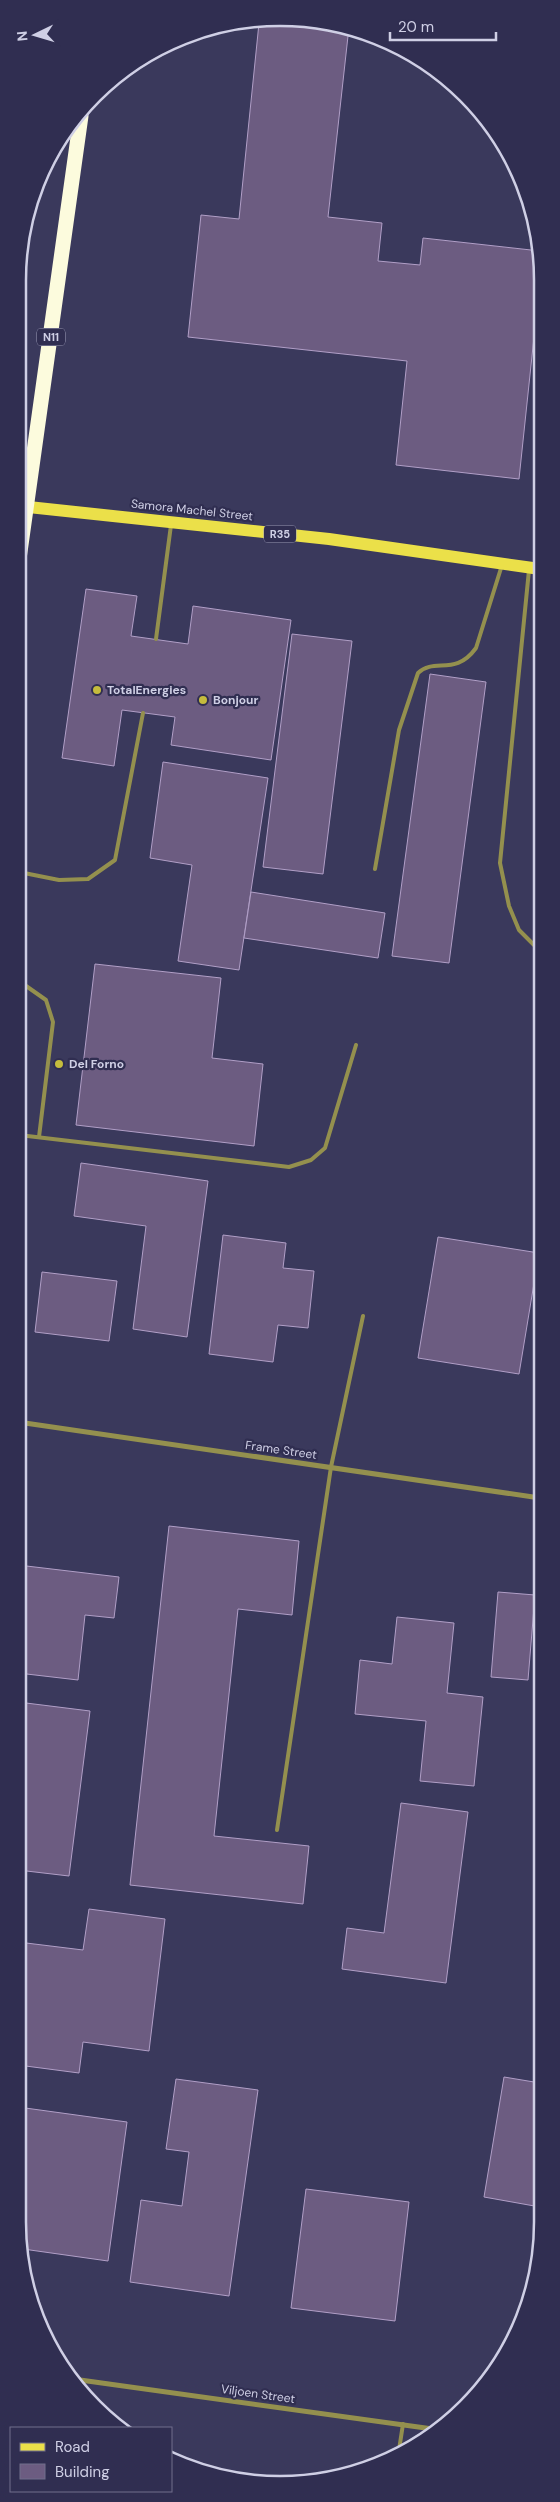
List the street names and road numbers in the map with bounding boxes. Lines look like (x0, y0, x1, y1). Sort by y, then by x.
road number: N11 (37, 328, 65, 346)
street label: Samora Machel Street (130, 496, 254, 524)
road number: R35 (264, 526, 296, 542)
street label: Frame Street (244, 1437, 318, 1463)
street label: Viljoen Street (220, 2381, 296, 2407)

